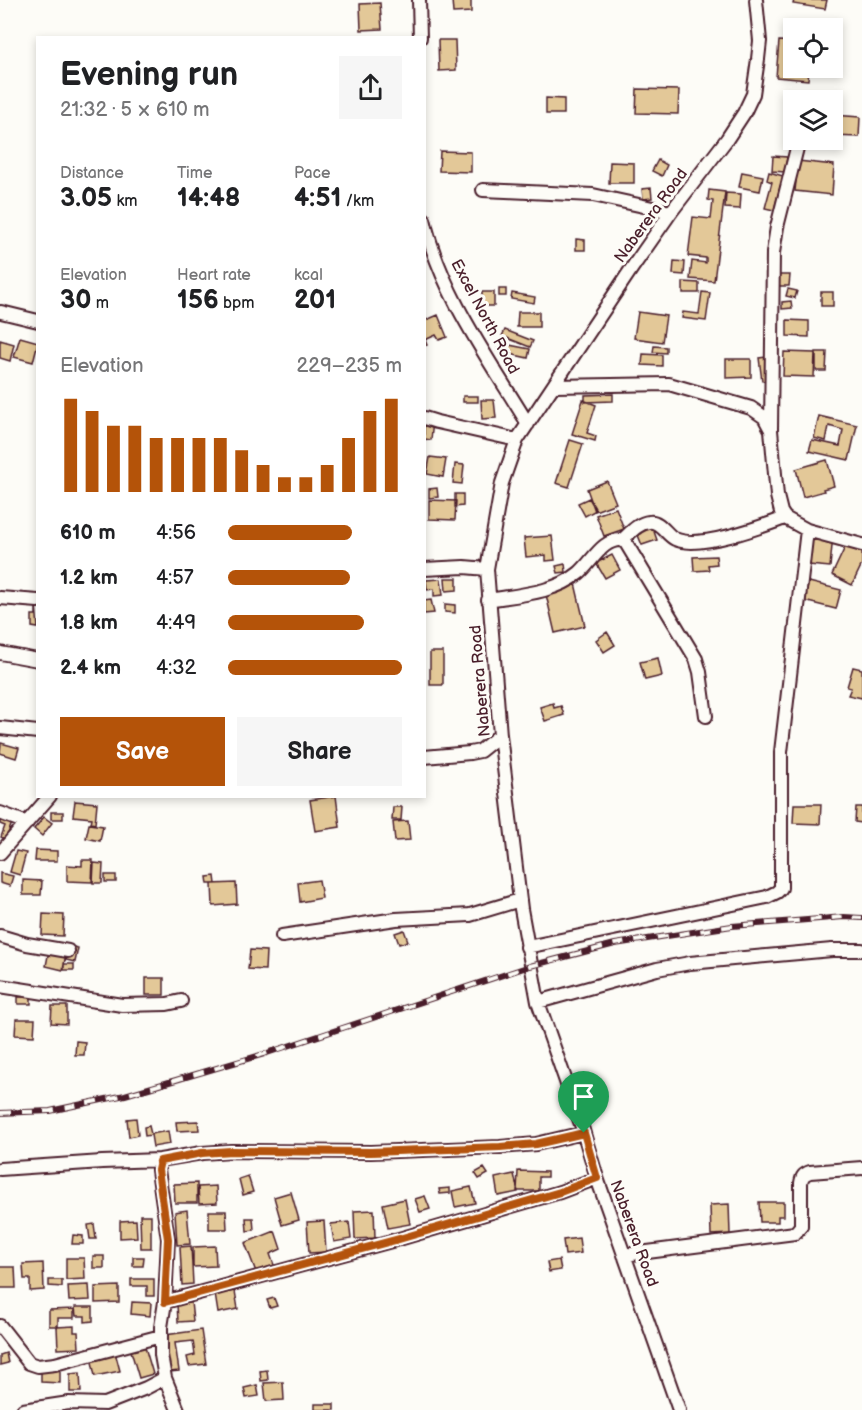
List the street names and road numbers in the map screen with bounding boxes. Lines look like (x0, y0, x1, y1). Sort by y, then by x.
street label: Naberera Road (611, 165, 692, 267)
street label: Excel North Road (446, 256, 523, 377)
street label: Naberera Road (466, 624, 495, 738)
street label: Naberera Road (605, 1178, 662, 1289)

